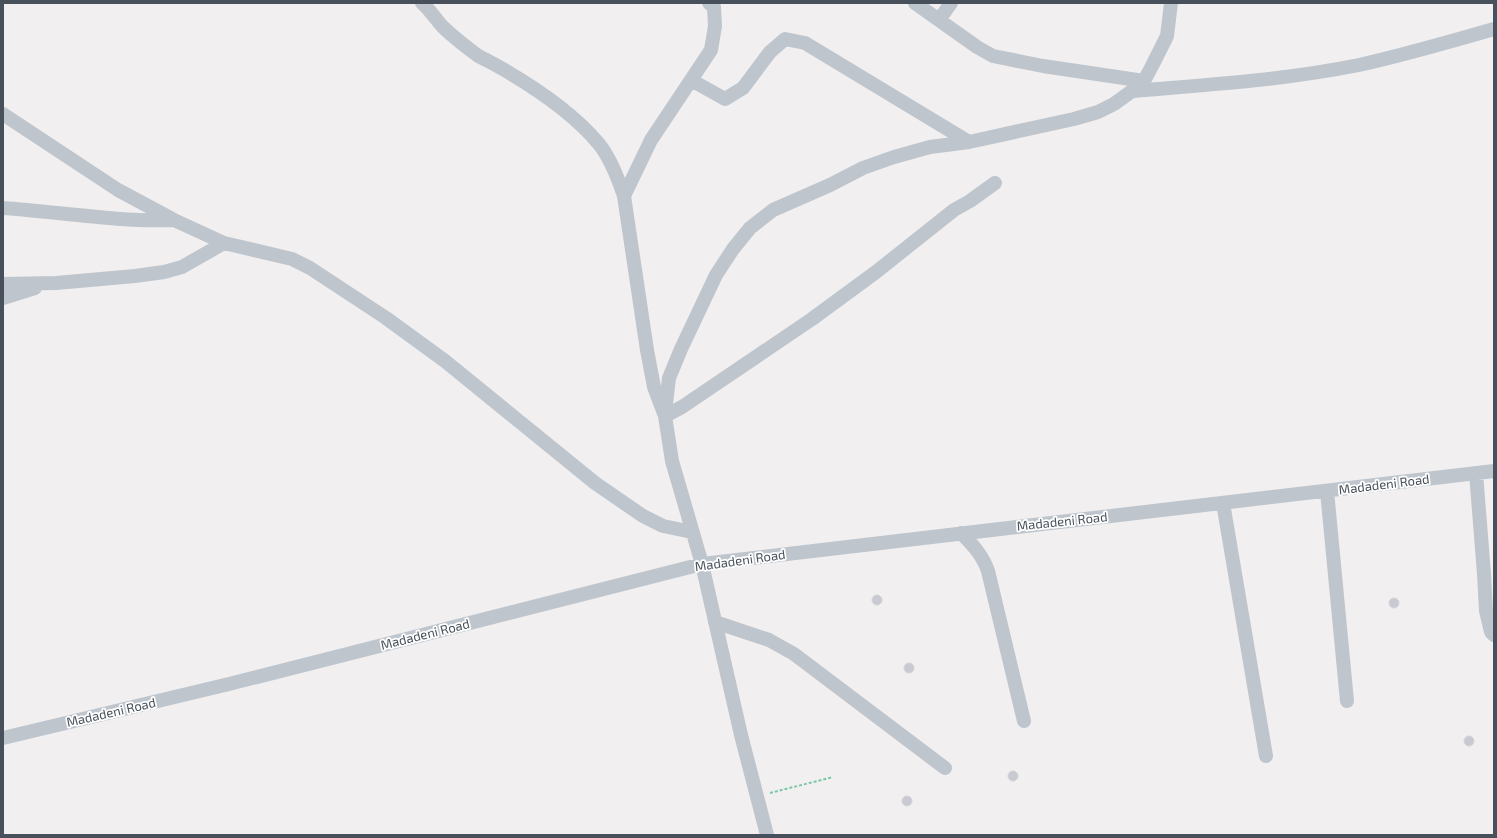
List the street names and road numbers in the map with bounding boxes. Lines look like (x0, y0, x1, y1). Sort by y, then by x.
street label: Madadeni Road (1338, 471, 1430, 497)
street label: Madadeni Road (1016, 508, 1108, 534)
street label: Madadeni Road (694, 546, 786, 574)
street label: Madadeni Road (379, 615, 471, 653)
street label: Madadeni Road (65, 694, 157, 730)

